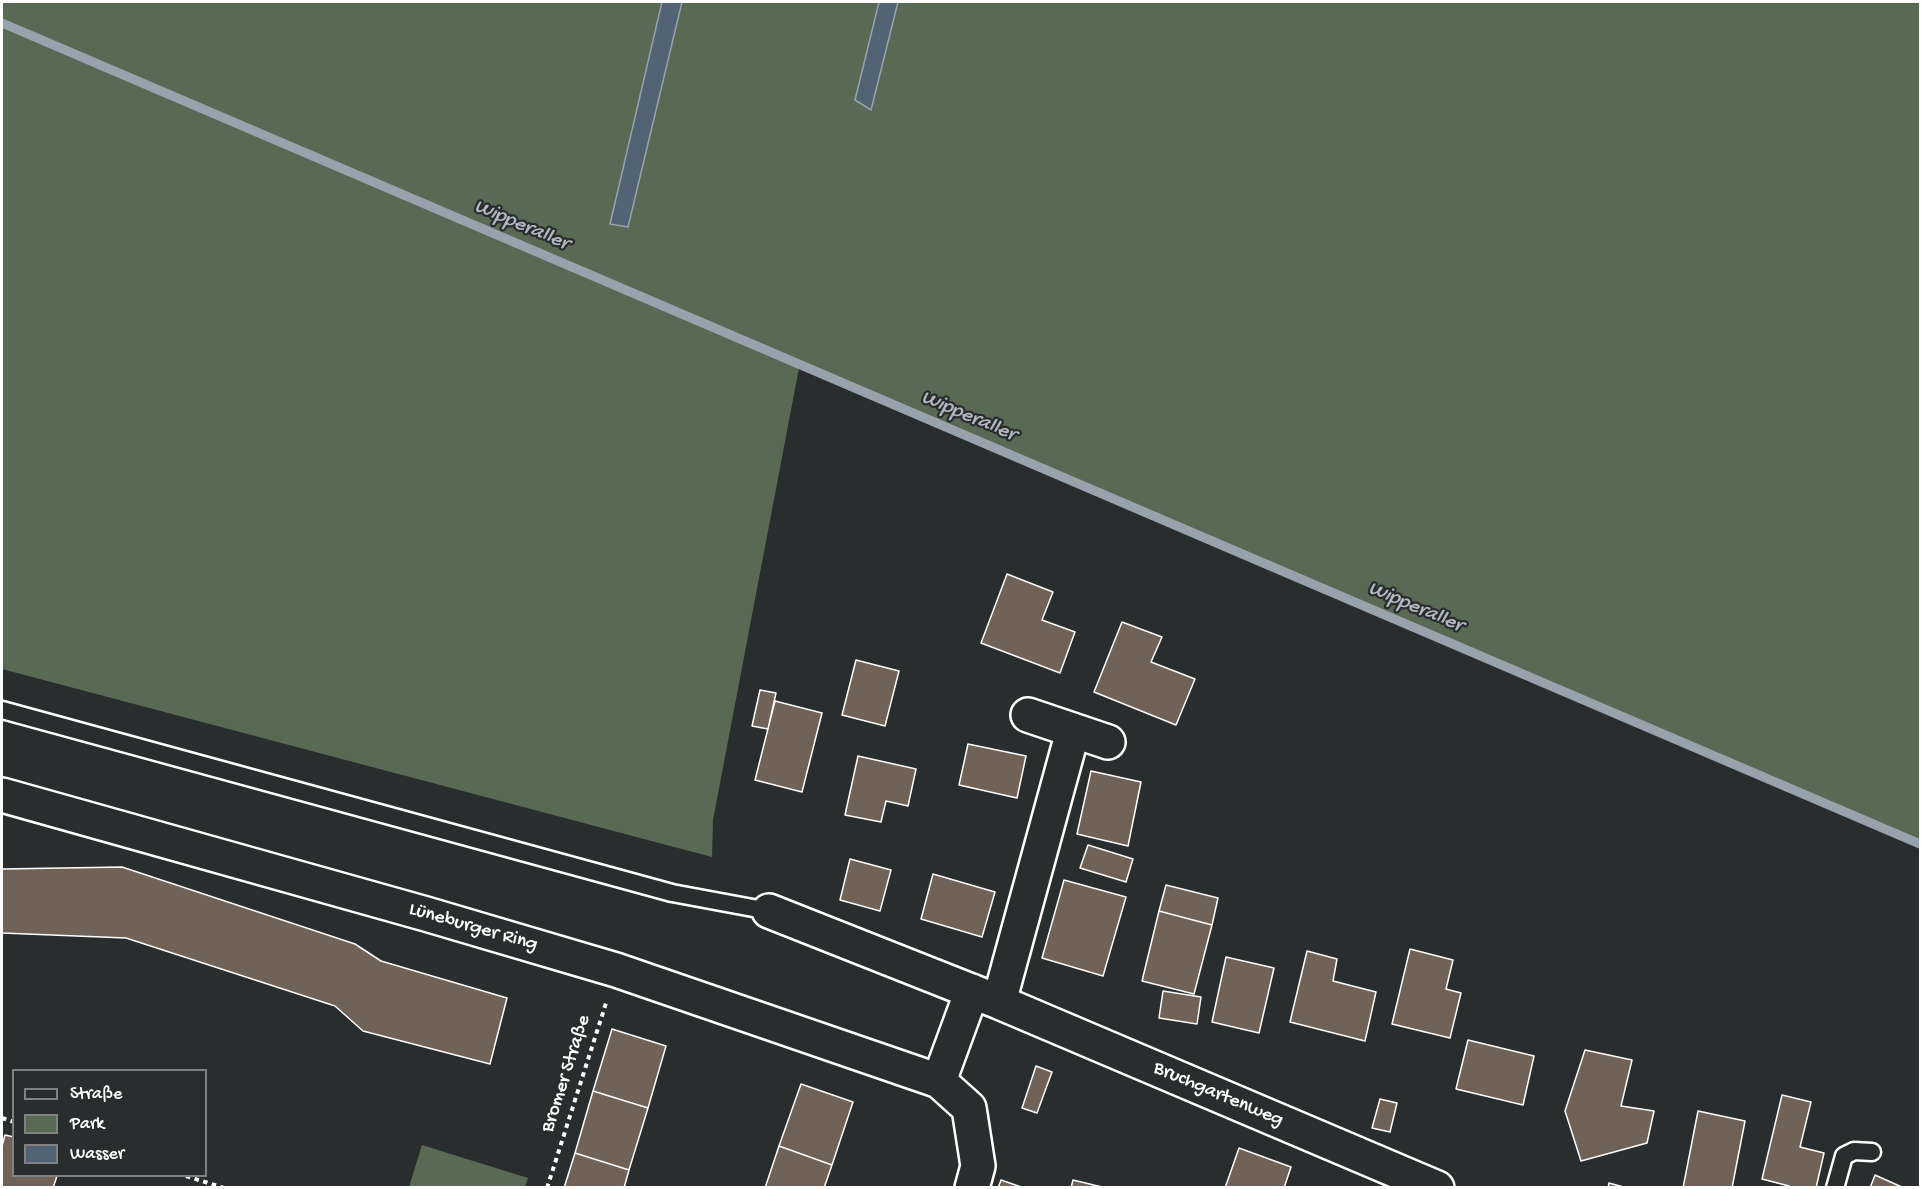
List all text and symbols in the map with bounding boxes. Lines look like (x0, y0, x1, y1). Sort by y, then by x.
water label: Wipperaller (470, 195, 572, 257)
water label: Wipperaller (917, 386, 1019, 448)
water label: Wipperaller (1364, 577, 1466, 639)
street label: Lüneburger Ring (406, 898, 540, 958)
street label: Bromer Straße (537, 1012, 597, 1136)
street label: Bruchgartenweg (1149, 1057, 1287, 1133)
legend (12, 1069, 207, 1177)
text: Straße (70, 1084, 122, 1105)
text: Park (70, 1114, 104, 1135)
text: Wasser (70, 1144, 124, 1165)

